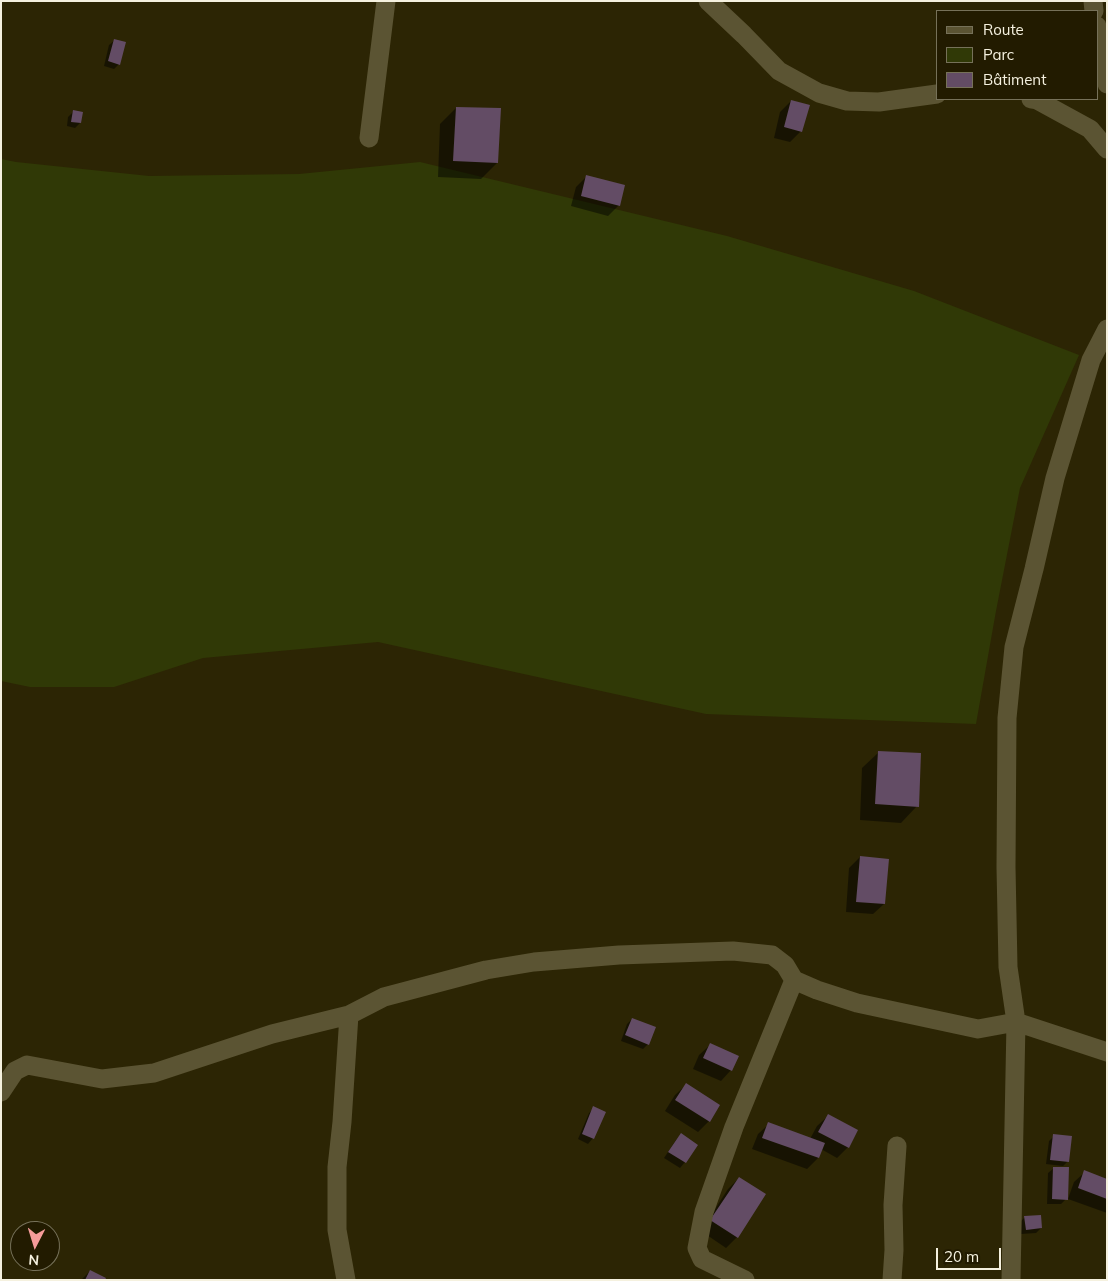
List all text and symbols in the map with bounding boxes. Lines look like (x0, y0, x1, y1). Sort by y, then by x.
legend (936, 10, 1098, 100)
text: Route (983, 20, 1024, 39)
text: Parc (983, 45, 1014, 64)
text: Bâtiment (983, 70, 1046, 89)
north arrow (10, 1221, 60, 1271)
scale bar (938, 1238, 1003, 1270)
text: 20 m (944, 1247, 979, 1266)
text: N (28, 1251, 40, 1269)

